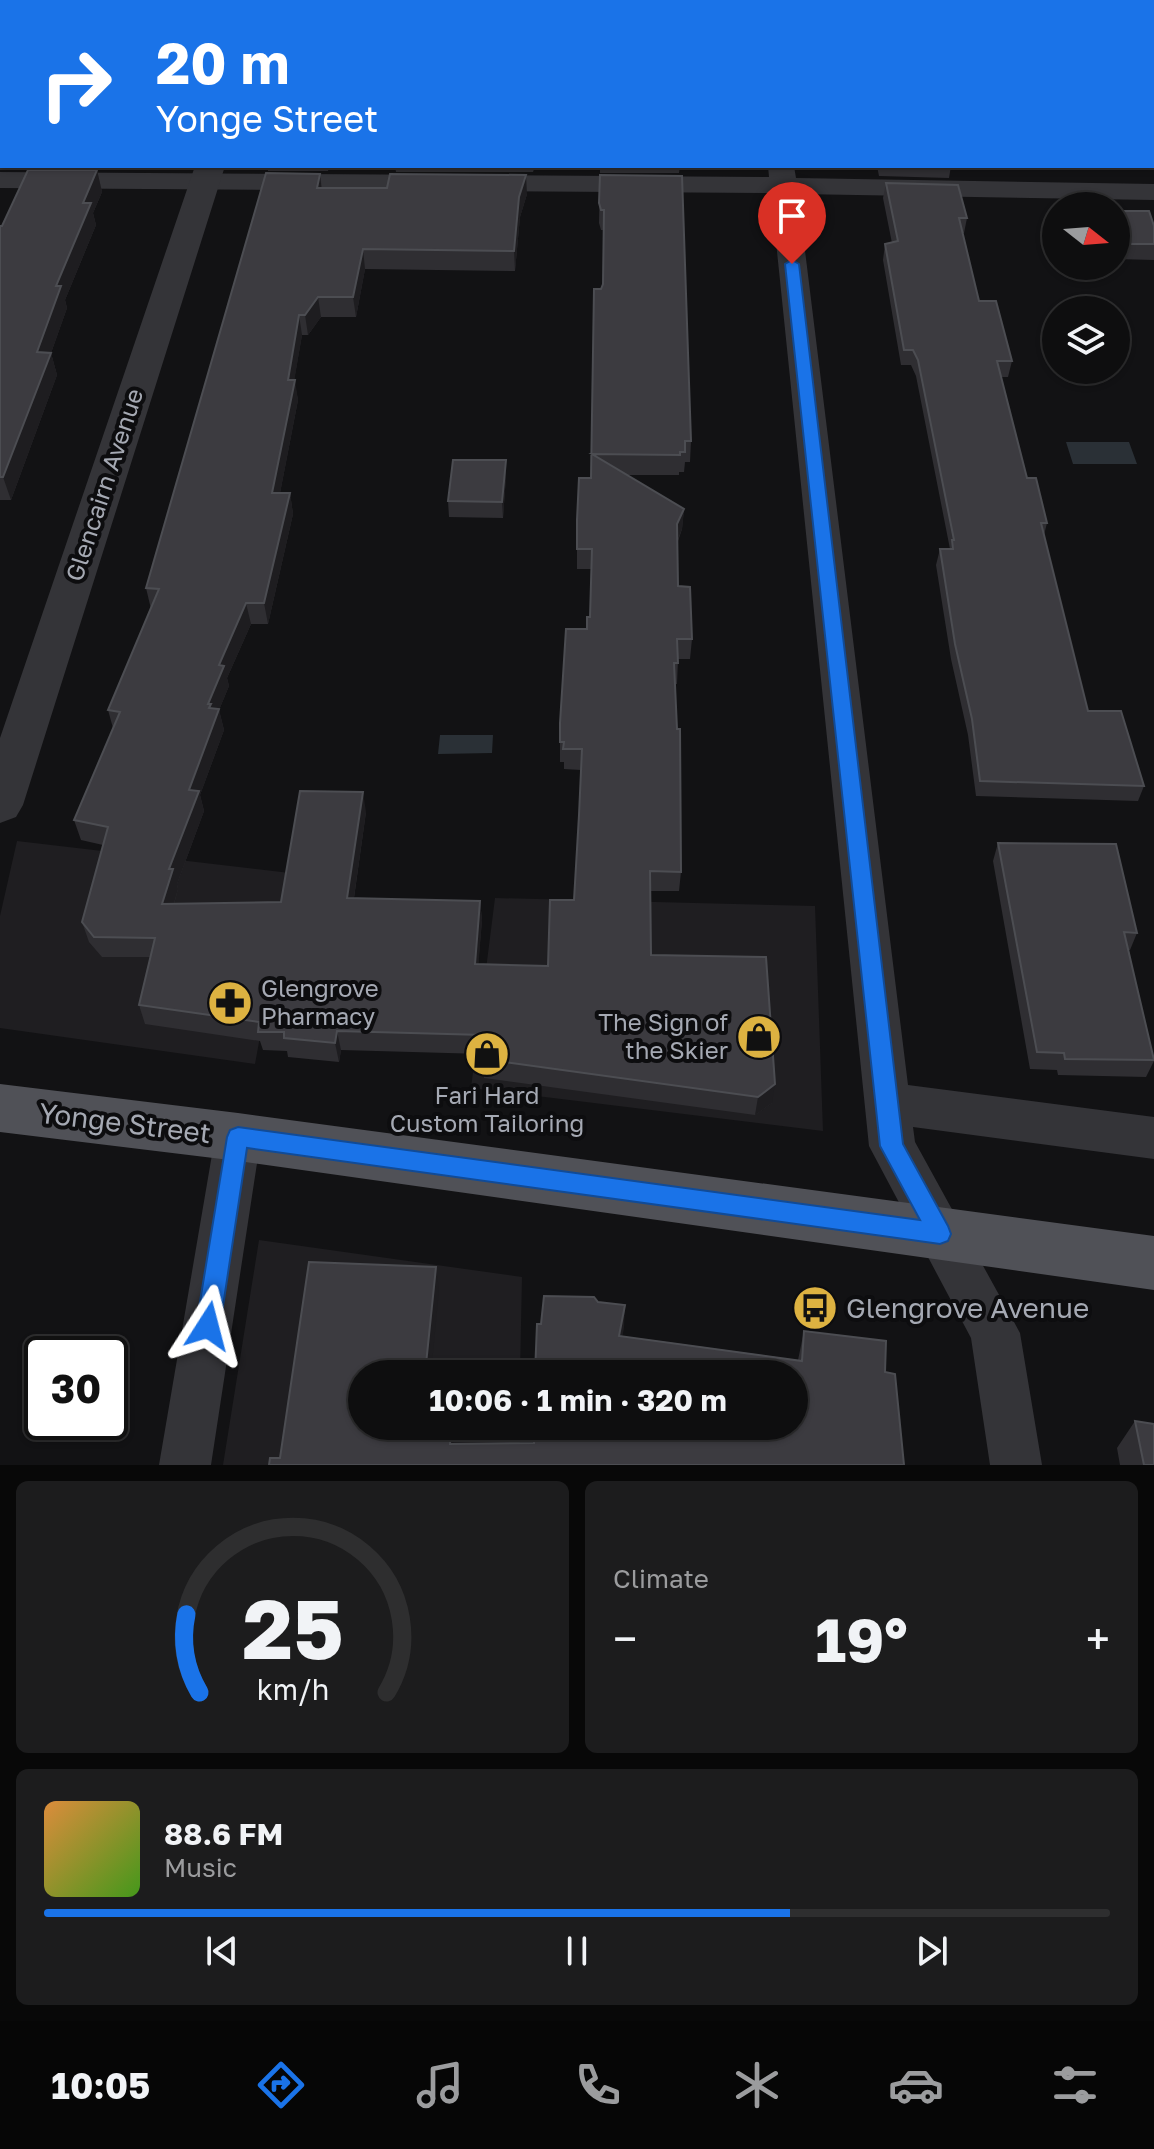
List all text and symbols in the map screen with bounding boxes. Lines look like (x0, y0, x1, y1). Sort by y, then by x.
text: 20 m (156, 29, 290, 96)
icon: right (24, 32, 128, 136)
text: Yonge Street (156, 97, 378, 140)
pin (758, 182, 826, 264)
north arrow (1042, 192, 1130, 280)
map controls (1042, 192, 1130, 384)
icon: arrive (770, 194, 814, 238)
button: layers (1042, 296, 1130, 384)
street label: Glencairn Avenue (59, 384, 148, 585)
place label: Glengrove Pharmacy (261, 973, 379, 1030)
pharmacy icon: Glengrove Pharmacy (206, 979, 254, 1027)
place label: The Sign of the Skier (598, 1007, 728, 1064)
shop icon: The Sign of the Skier (735, 1013, 783, 1061)
shop icon: Fari Hard Custom Tailoring (463, 1030, 511, 1078)
place label: Fari Hard Custom Tailoring (390, 1080, 584, 1137)
street label: Yonge Street (37, 1096, 213, 1149)
position arrow (166, 1284, 250, 1368)
bus stop icon: Glengrove Avenue (791, 1284, 839, 1332)
place label: Glengrove Avenue (846, 1291, 1089, 1324)
speed limit sign: 30 (24, 1336, 128, 1440)
text: 10:06 · 1 min · 320 m (429, 1382, 727, 1418)
text: Climate (613, 1563, 709, 1594)
text: 25 (242, 1577, 343, 1677)
text: 19° (815, 1603, 908, 1675)
text: − (613, 1612, 637, 1665)
text: + (1086, 1612, 1110, 1665)
text: km/h (256, 1672, 329, 1706)
text: 88.6 FM (164, 1816, 283, 1852)
text: Music (164, 1852, 237, 1883)
icon: previous (200, 1929, 244, 1973)
icon: pause (555, 1929, 599, 1973)
icon: next (910, 1929, 954, 1973)
icon: directions (253, 2057, 309, 2113)
icon: music (412, 2057, 468, 2113)
icon: phone (570, 2057, 626, 2113)
icon: climate (729, 2057, 785, 2113)
icon: car (888, 2057, 944, 2113)
icon: filters (1047, 2057, 1103, 2113)
text: 10:05 (51, 2064, 150, 2107)

